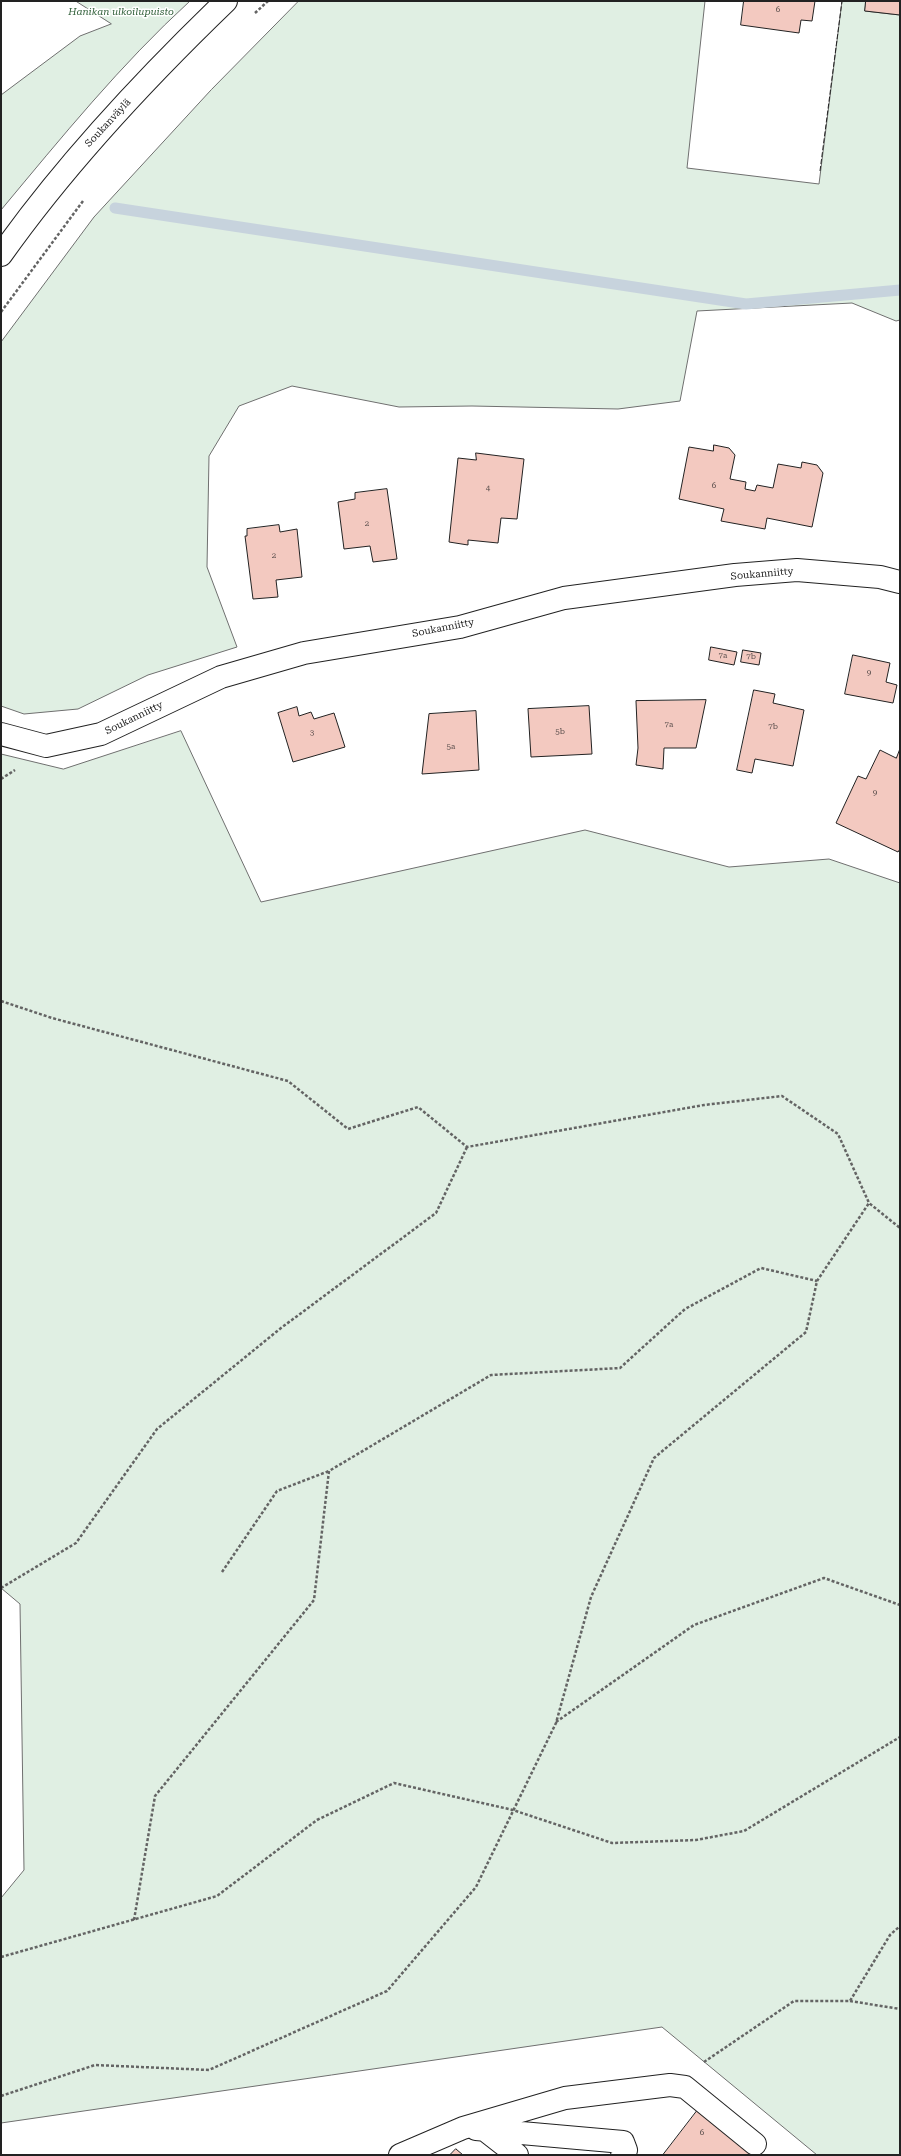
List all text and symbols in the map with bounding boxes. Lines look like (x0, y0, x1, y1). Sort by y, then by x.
house number: 6 (776, 5, 780, 15)
park label: Hanikan ulkoilupuisto (68, 6, 174, 18)
street label: Soukanväylä (83, 96, 133, 150)
house number: 6 (712, 481, 716, 491)
house number: 4 (486, 484, 490, 494)
house number: 2 (365, 519, 369, 529)
house number: 2 (272, 551, 276, 561)
street label: Soukanniitty (730, 565, 794, 583)
street label: Soukanniitty (411, 616, 475, 640)
house number: 7a (719, 651, 727, 661)
house number: 7b (746, 652, 756, 662)
house number: 9 (867, 668, 871, 678)
street label: Soukanniitty (103, 699, 165, 737)
house number: 7a (665, 720, 673, 730)
house number: 7b (768, 722, 778, 732)
house number: 5b (555, 727, 565, 737)
house number: 3 (310, 728, 314, 738)
house number: 5a (447, 742, 455, 752)
house number: 9 (873, 788, 877, 798)
house number: 6 (700, 2128, 704, 2138)

